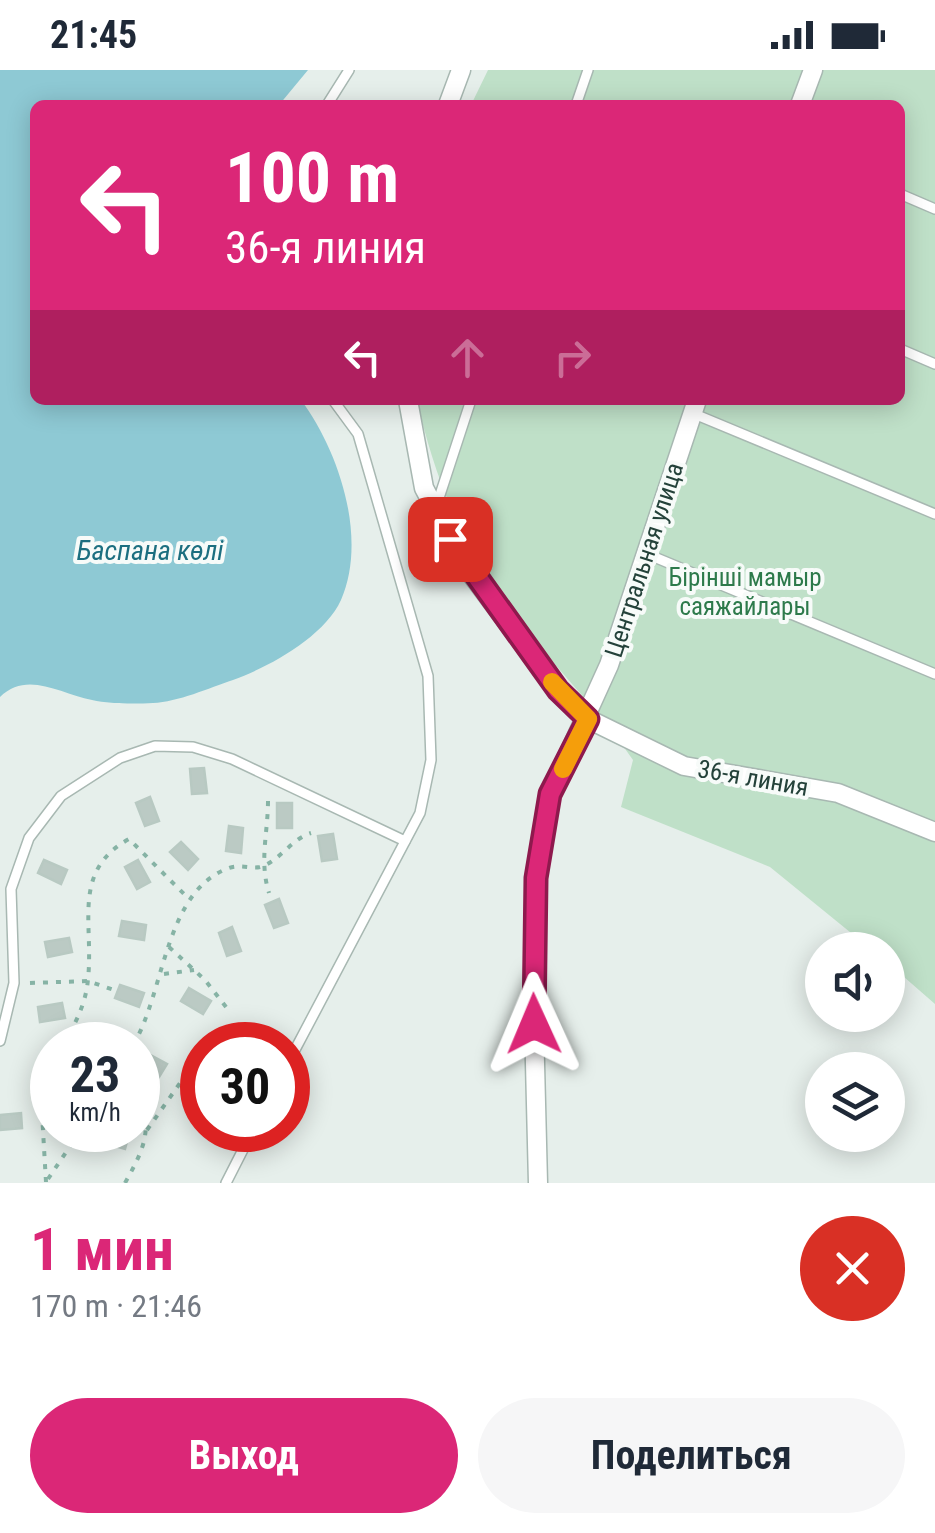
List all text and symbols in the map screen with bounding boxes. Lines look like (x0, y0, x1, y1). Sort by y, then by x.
text: 21:45 (50, 13, 137, 57)
text: 100 m (225, 137, 399, 219)
icon: left (60, 140, 190, 270)
text: 36-я линия (225, 221, 426, 274)
icon: left (335, 330, 390, 385)
icon: ahead (440, 330, 495, 385)
icon: right (545, 330, 600, 385)
street label: Центральная улица (599, 459, 689, 661)
pin (408, 497, 493, 582)
icon: arrive (423, 512, 478, 567)
water label: Баспана көлі (76, 534, 224, 567)
park label: Бірінші мамыр саяжайлары (669, 563, 821, 621)
street label: 36-я линия (695, 754, 811, 802)
map controls (805, 932, 905, 1152)
button: sound (805, 932, 905, 1032)
position arrow (482, 972, 586, 1076)
speed limit sign: 30 (180, 1022, 310, 1152)
text: 23 (70, 1046, 120, 1104)
button: layers (805, 1052, 905, 1152)
text: km/h (69, 1098, 121, 1127)
text: 1 мин (30, 1214, 174, 1285)
button: close (800, 1216, 905, 1321)
text: 170 m · 21:46 (30, 1287, 202, 1325)
button: Выход (30, 1398, 458, 1513)
button: Поделиться (478, 1398, 905, 1513)

